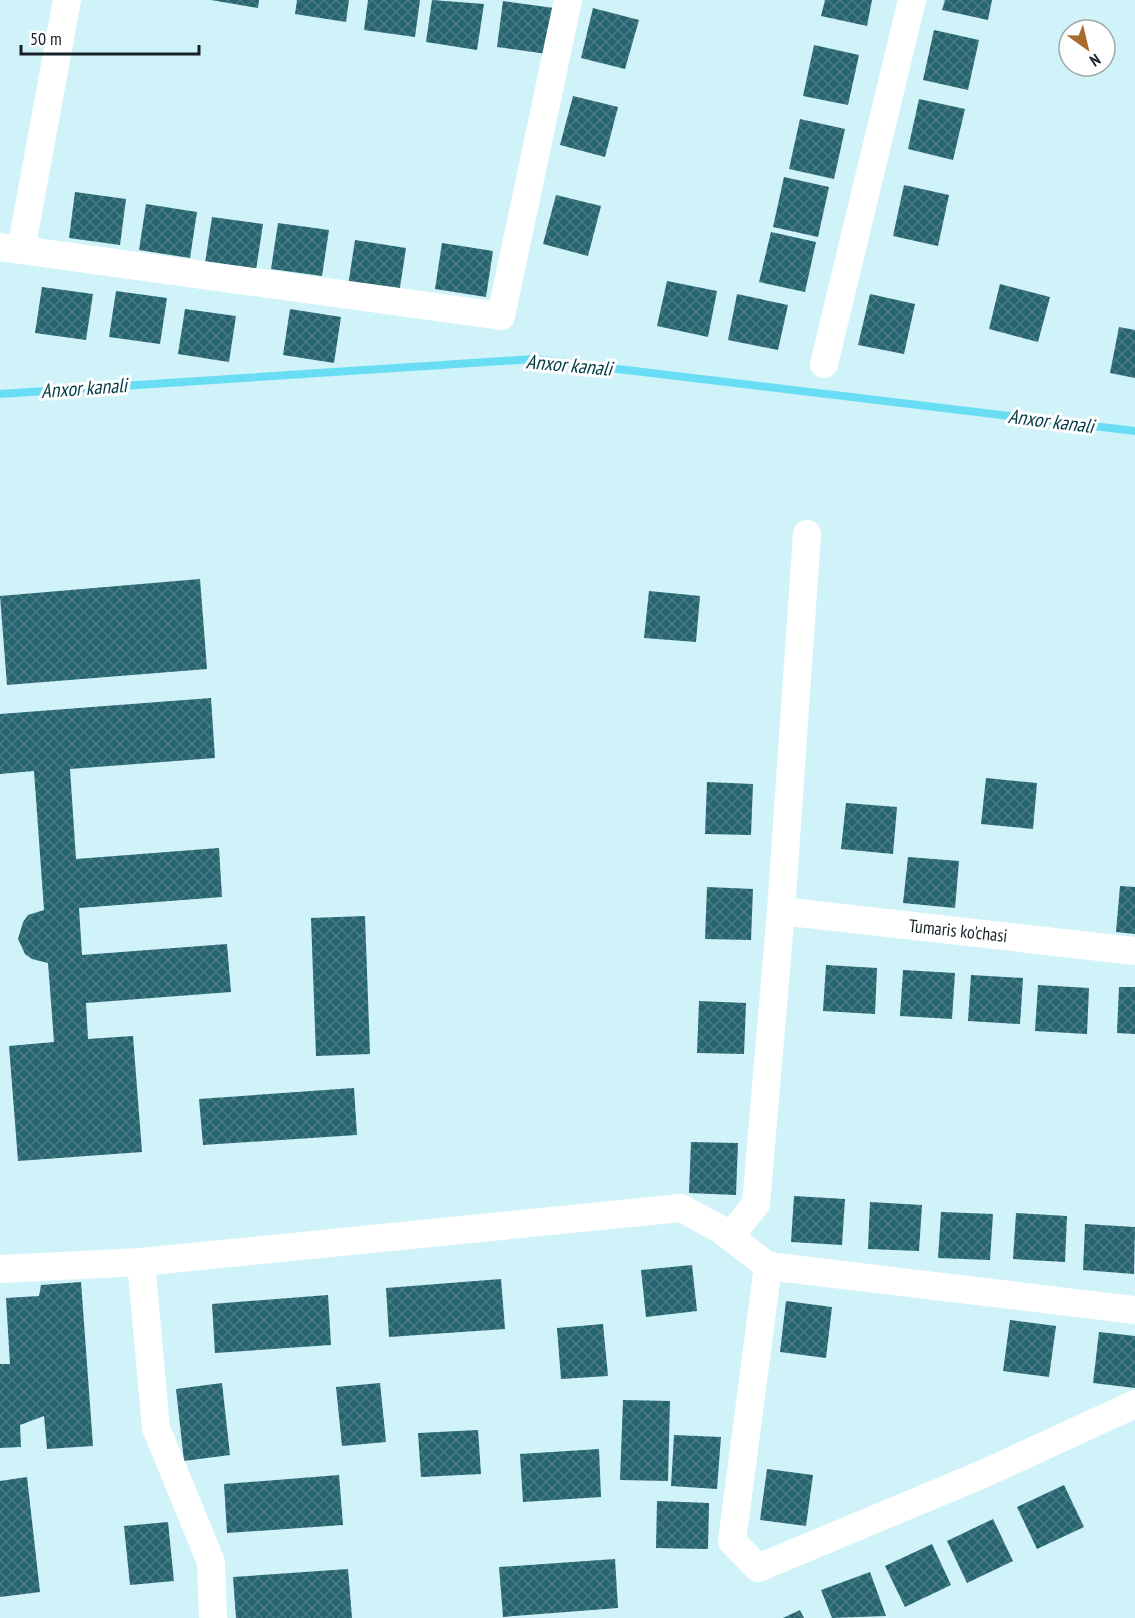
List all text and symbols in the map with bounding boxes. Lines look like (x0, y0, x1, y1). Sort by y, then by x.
scale bar (21, 18, 200, 56)
north arrow (1057, 18, 1117, 78)
text: 50 m (30, 27, 62, 50)
text: N (1086, 50, 1105, 71)
water label: Anxor kanali (525, 348, 616, 382)
water label: Anxor kanali (40, 372, 130, 404)
water label: Anxor kanali (1007, 403, 1098, 439)
street label: Tumaris ko'chasi (908, 914, 1009, 947)

